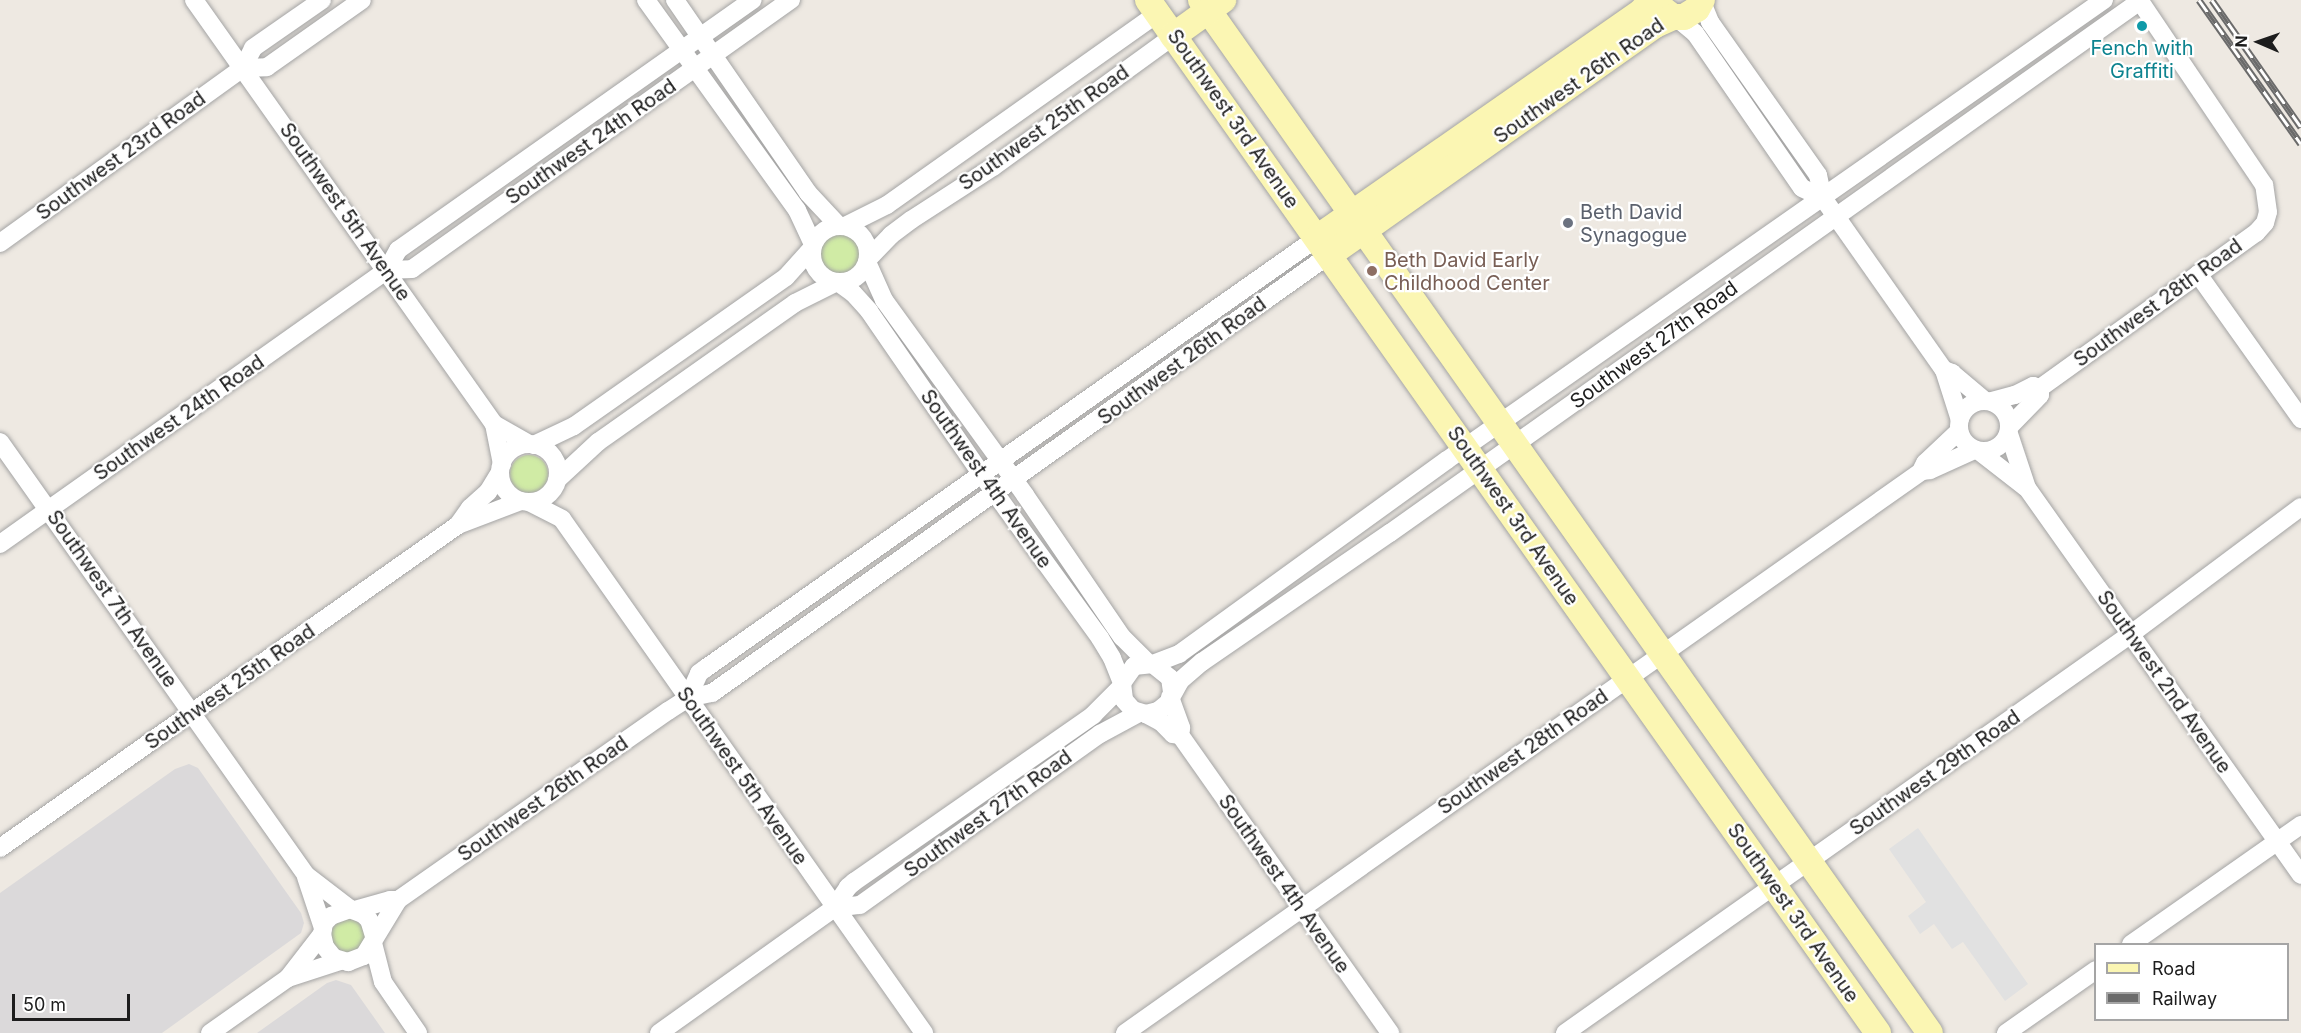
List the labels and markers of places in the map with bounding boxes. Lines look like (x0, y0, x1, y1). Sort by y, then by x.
marker: Fench with Graffiti (2135, 19, 2149, 33)
place label: Fench with Graffiti (2091, 36, 2193, 83)
place label: Beth David Synagogue (1580, 200, 1687, 247)
marker: Beth David Synagogue (1561, 216, 1575, 230)
place label: Beth David Early Childhood Center (1384, 248, 1550, 295)
marker: Beth David Early Childhood Center (1365, 264, 1379, 278)

